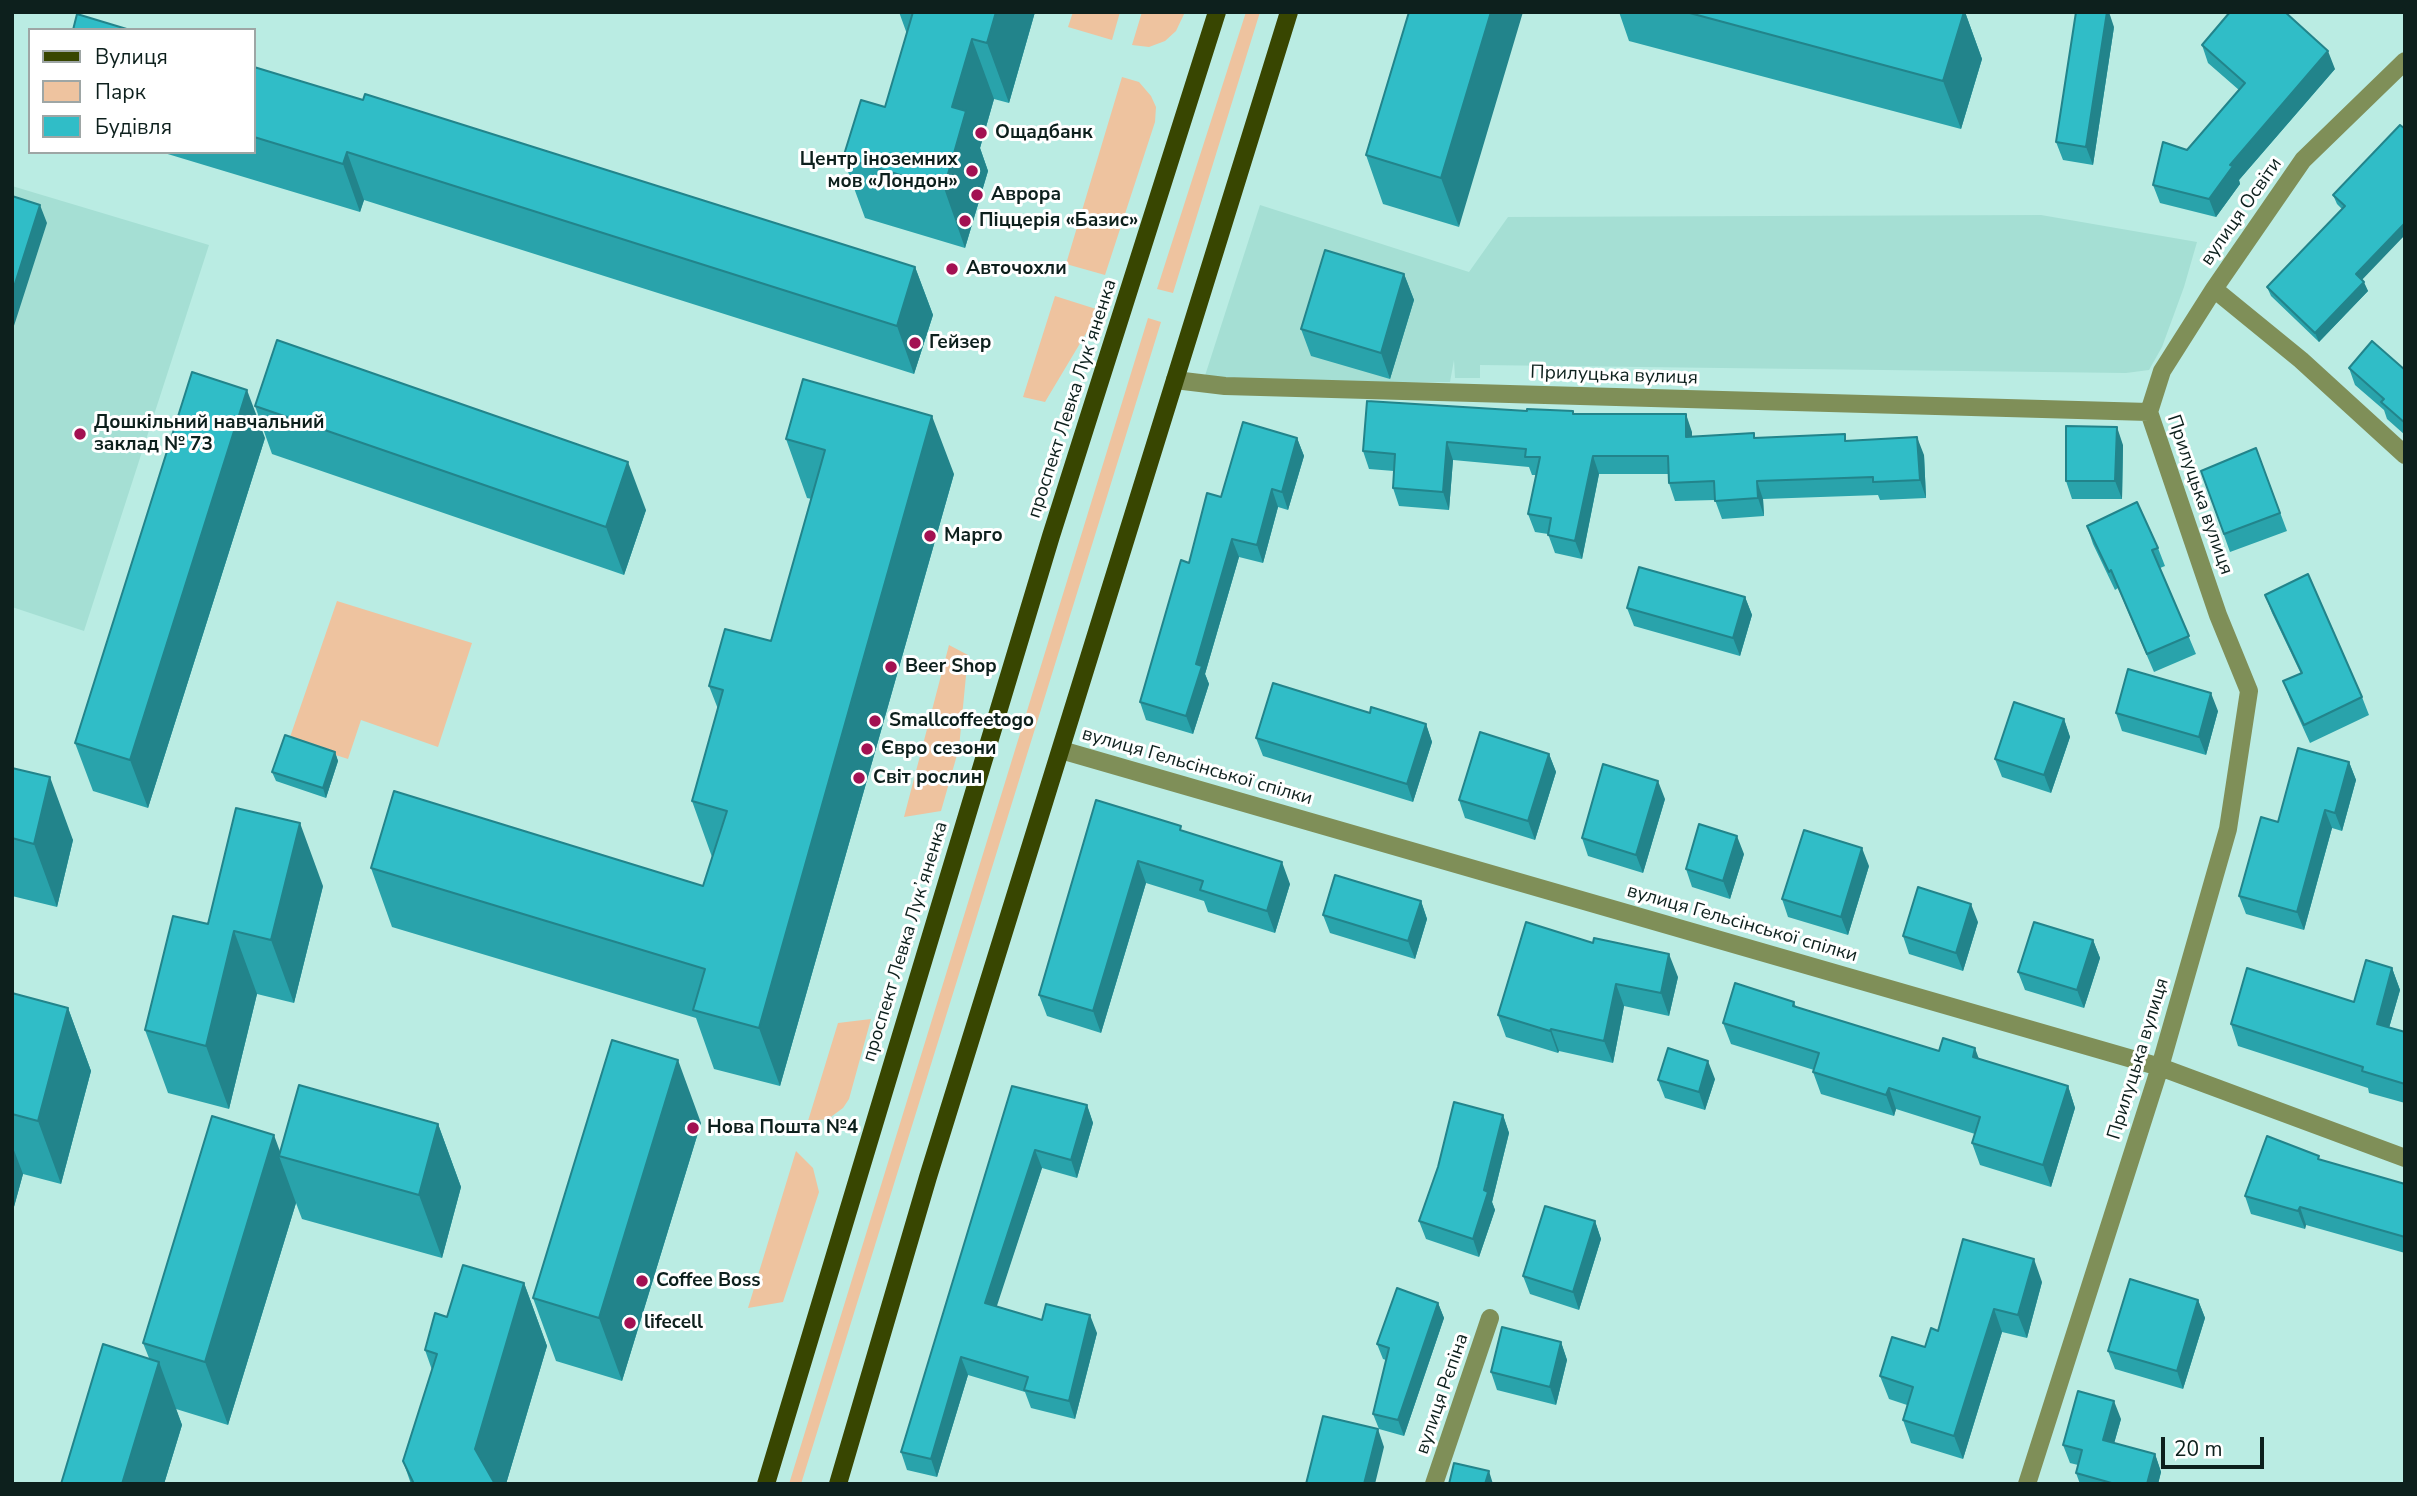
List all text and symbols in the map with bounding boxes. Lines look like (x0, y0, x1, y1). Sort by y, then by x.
legend (28, 28, 256, 154)
text: Вулиця (95, 43, 168, 71)
text: Парк (95, 78, 146, 106)
text: Будівля (95, 113, 172, 141)
place label: Ощадбанк (995, 122, 1093, 144)
marker: Ощадбанк (973, 125, 989, 141)
place label: Центр іноземних мов «Лондон» (800, 149, 958, 193)
street label: вулиця Освіти (2196, 154, 2288, 270)
marker: Центр іноземних мов «Лондон» (964, 163, 980, 179)
place label: Аврора (991, 184, 1061, 206)
marker: Аврора (969, 187, 985, 203)
place label: Піццерія «Базис» (979, 210, 1138, 232)
marker: Піццерія «Базис» (957, 213, 973, 229)
place label: Авточохли (966, 258, 1067, 280)
marker: Авточохли (944, 261, 960, 277)
street label: проспект Левка Лукʼяненка (1024, 277, 1122, 521)
place label: Гейзер (929, 332, 991, 354)
marker: Гейзер (907, 335, 923, 351)
street label: Прилуцька вулиця (1530, 362, 1698, 390)
place label: Дошкільний навчальний заклад № 73 (94, 412, 324, 456)
street label: Прилуцька вулиця (2161, 412, 2237, 578)
marker: Дошкільний навчальний заклад № 73 (72, 426, 88, 442)
place label: Марго (944, 525, 1003, 547)
marker: Марго (922, 528, 938, 544)
place label: Beer Shop (905, 656, 997, 678)
marker: Beer Shop (883, 659, 899, 675)
place label: Smallcoffeetogo (889, 710, 1034, 732)
marker: Smallcoffeetogo (867, 713, 883, 729)
street label: вулиця Гельсінської спілки (1079, 723, 1315, 811)
place label: Євро сезони (881, 738, 997, 760)
marker: Євро сезони (859, 741, 875, 757)
place label: Світ рослин (873, 767, 982, 789)
marker: Світ рослин (851, 770, 867, 786)
street label: проспект Левка Лукʼяненка (859, 819, 953, 1065)
street label: вулиця Гельсінської спілки (1624, 880, 1860, 968)
street label: Прилуцька вулиця (2104, 976, 2174, 1142)
place label: Нова Пошта №4 (707, 1117, 858, 1139)
marker: Нова Пошта №4 (685, 1120, 701, 1136)
place label: Coffee Boss (656, 1270, 761, 1292)
marker: Coffee Boss (634, 1273, 650, 1289)
place label: lifecell (644, 1312, 703, 1334)
marker: lifecell (622, 1315, 638, 1331)
street label: вулиця Рєпіна (1412, 1331, 1474, 1457)
scale bar (2165, 1422, 2268, 1466)
text: 20 m (2174, 1435, 2223, 1463)

